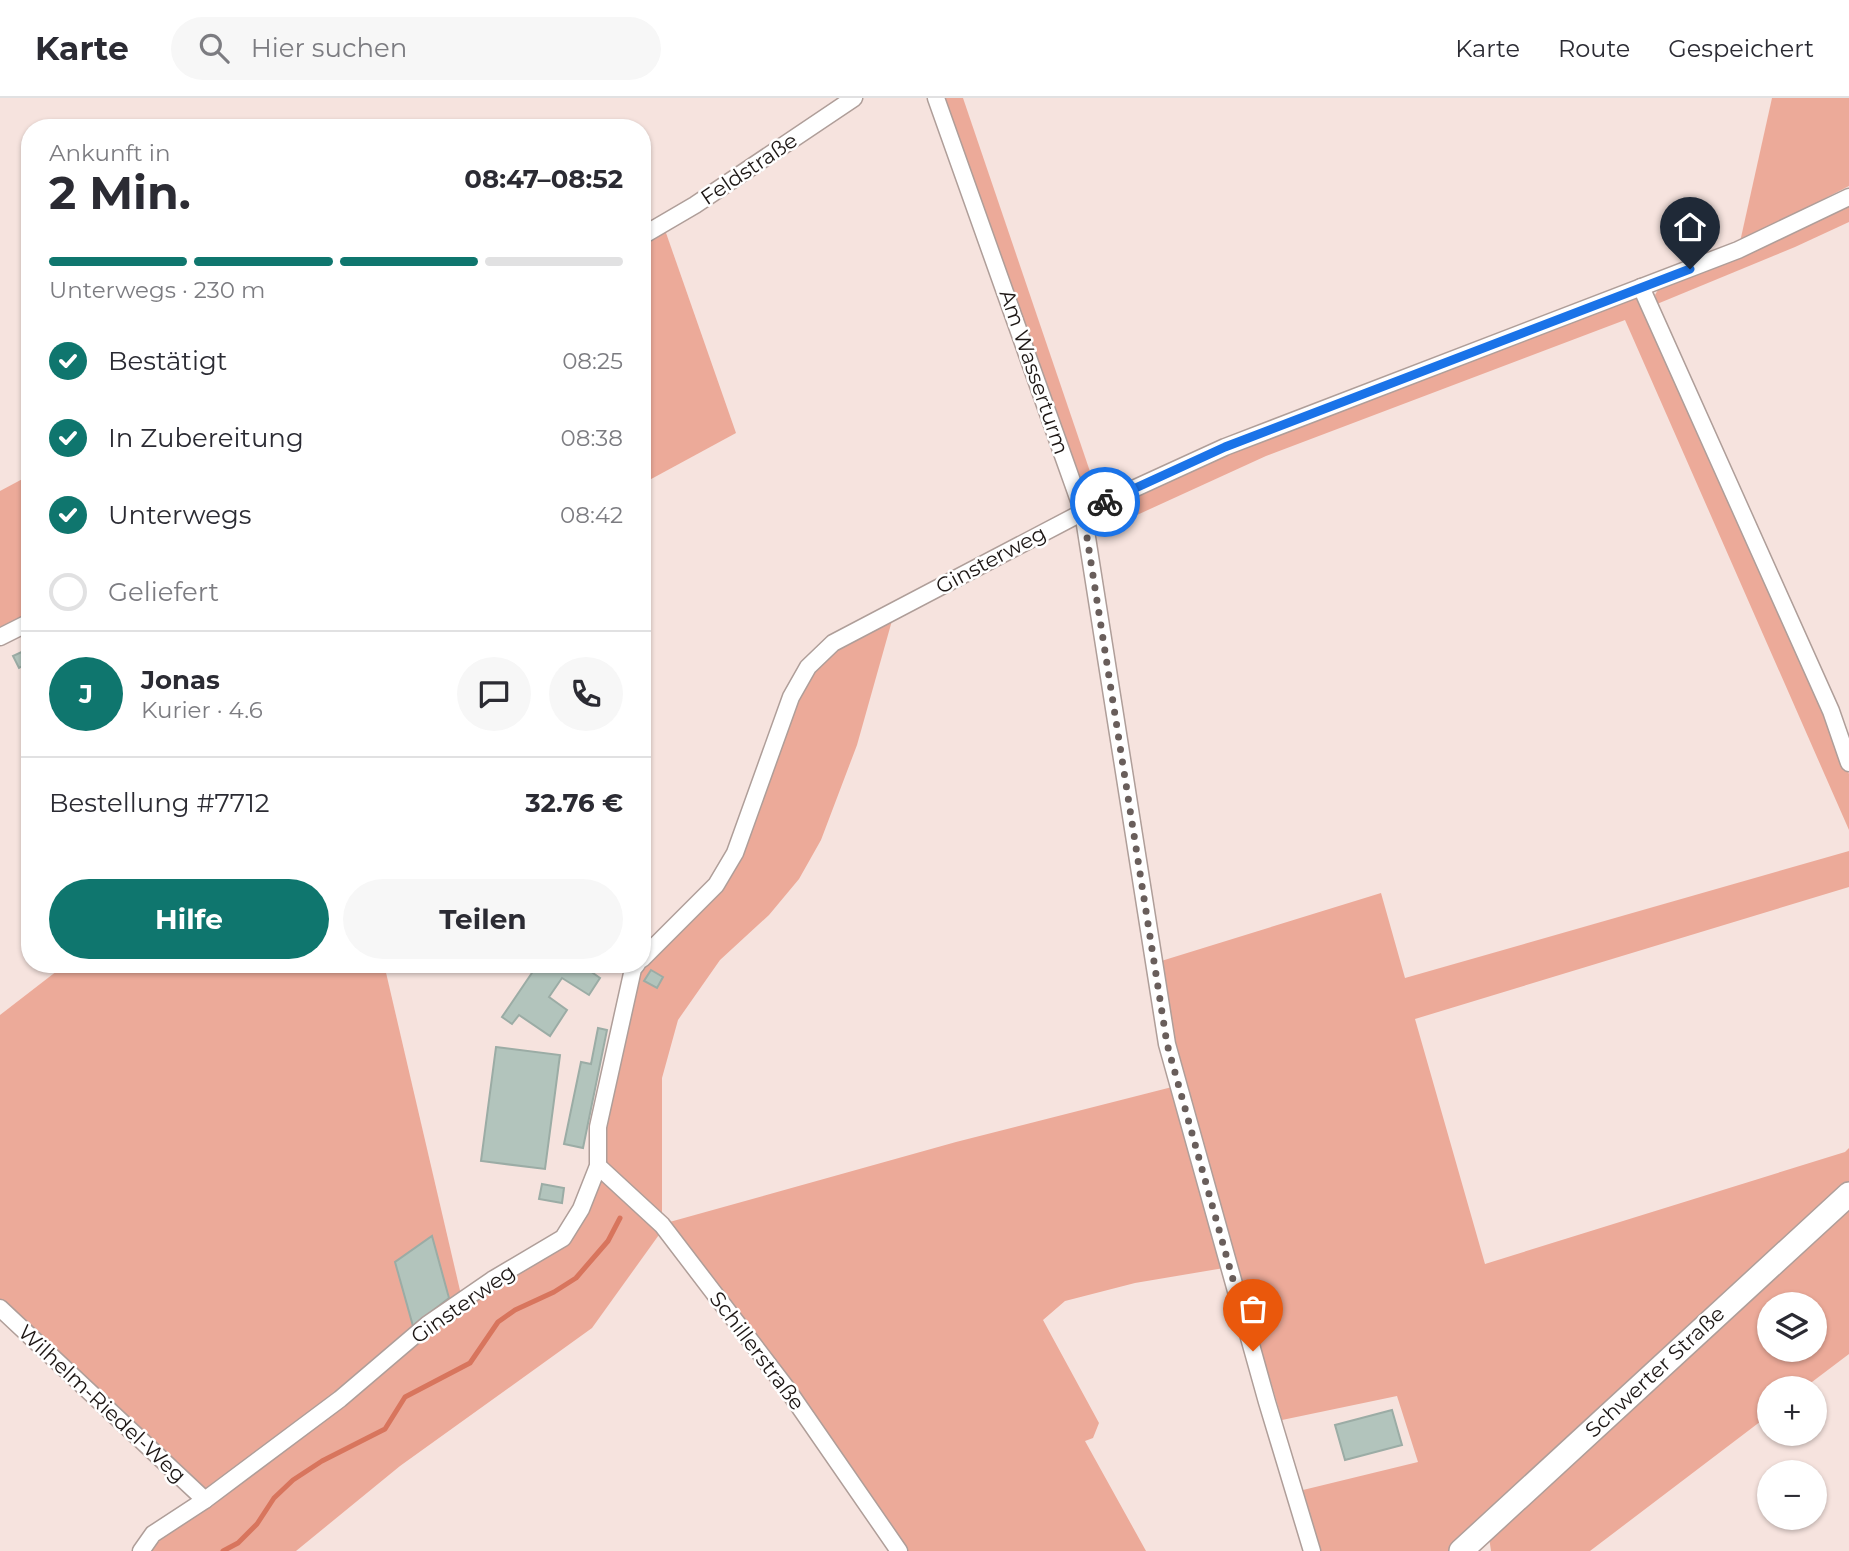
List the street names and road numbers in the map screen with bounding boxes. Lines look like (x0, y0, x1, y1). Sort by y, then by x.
street label: Feldstraße (696, 127, 802, 210)
street label: Am Wasserturm (995, 286, 1074, 457)
street label: Ginsterweg (931, 520, 1050, 599)
street label: Ginsterweg (406, 1259, 519, 1349)
street label: Schillerstraße (705, 1286, 810, 1415)
street label: Schwerter Straße (1580, 1301, 1729, 1442)
street label: Wilhelm-Riedel-Weg (13, 1319, 191, 1488)

